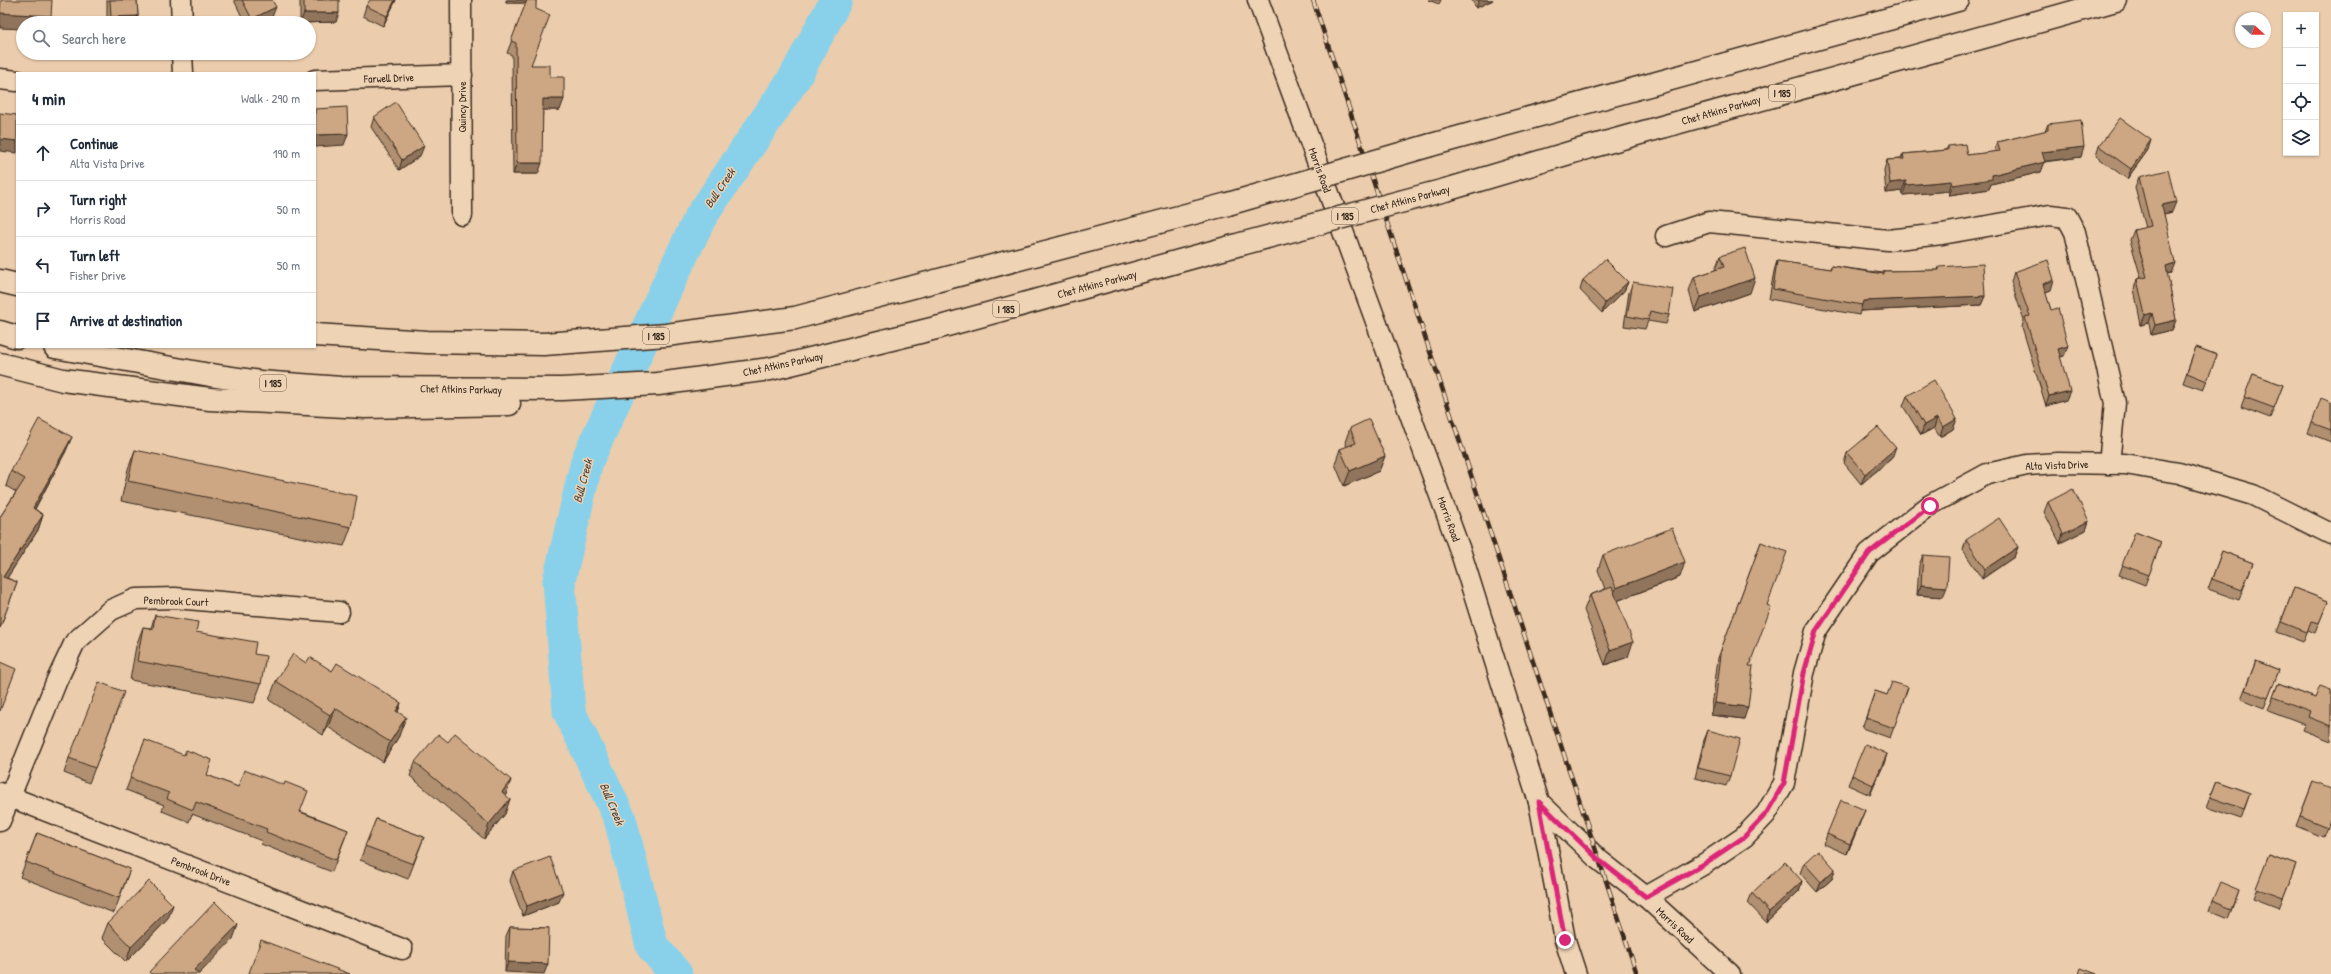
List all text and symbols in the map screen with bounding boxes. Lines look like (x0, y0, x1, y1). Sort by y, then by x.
north arrow (2235, 12, 2271, 48)
map controls (2283, 12, 2319, 156)
button: + (2283, 12, 2319, 48)
search box (16, 16, 316, 60)
icon: search (30, 27, 52, 49)
text: Search here (62, 28, 126, 49)
button: − (2283, 48, 2319, 84)
street label: Farwell Drive (363, 70, 415, 86)
street label: Quincy Drive (455, 81, 469, 133)
button: locate (2283, 84, 2319, 120)
road number: I 185 (1769, 85, 1795, 101)
text: 4 min (32, 87, 65, 110)
text: Walk · 290 m (241, 89, 300, 107)
street label: Chet Atkins Parkway (1680, 92, 1763, 128)
button: layers (2283, 120, 2319, 156)
text: Continue (70, 133, 118, 154)
icon: ahead (32, 142, 54, 164)
text: 190 m (273, 144, 300, 162)
street label: Morris Road (1305, 146, 1335, 195)
text: Alta Vista Drive (70, 154, 145, 172)
water label: Bull Creek (700, 164, 740, 211)
street label: Chet Atkins Parkway (1369, 182, 1452, 216)
text: Turn right (70, 189, 126, 210)
icon: right (32, 198, 54, 220)
text: 50 m (277, 200, 300, 218)
road number: I 185 (1332, 208, 1358, 224)
text: Morris Road (70, 210, 125, 228)
text: Turn left (70, 245, 120, 266)
icon: left (32, 254, 54, 276)
text: 50 m (277, 256, 300, 274)
text: Fisher Drive (70, 266, 126, 284)
street label: Chet Atkins Parkway (1056, 267, 1139, 301)
road number: I 185 (993, 301, 1019, 317)
icon: arrive (32, 310, 54, 332)
text: Arrive at destination (70, 310, 182, 331)
road number: I 185 (643, 328, 669, 344)
street label: Chet Atkins Parkway (742, 349, 825, 379)
road number: I 185 (260, 375, 286, 391)
street label: Chet Atkins Parkway (420, 381, 502, 397)
water label: Bull Creek (569, 456, 597, 505)
street label: Alta Vista Drive (2025, 457, 2089, 473)
street label: Morris Road (1434, 495, 1464, 544)
route start (1921, 497, 1939, 515)
street label: Pembrook Court (143, 593, 209, 609)
water label: Bull Creek (596, 780, 629, 829)
street label: Pembrook Drive (169, 853, 233, 889)
street label: Morris Road (1653, 904, 1697, 947)
route end (1556, 931, 1574, 949)

